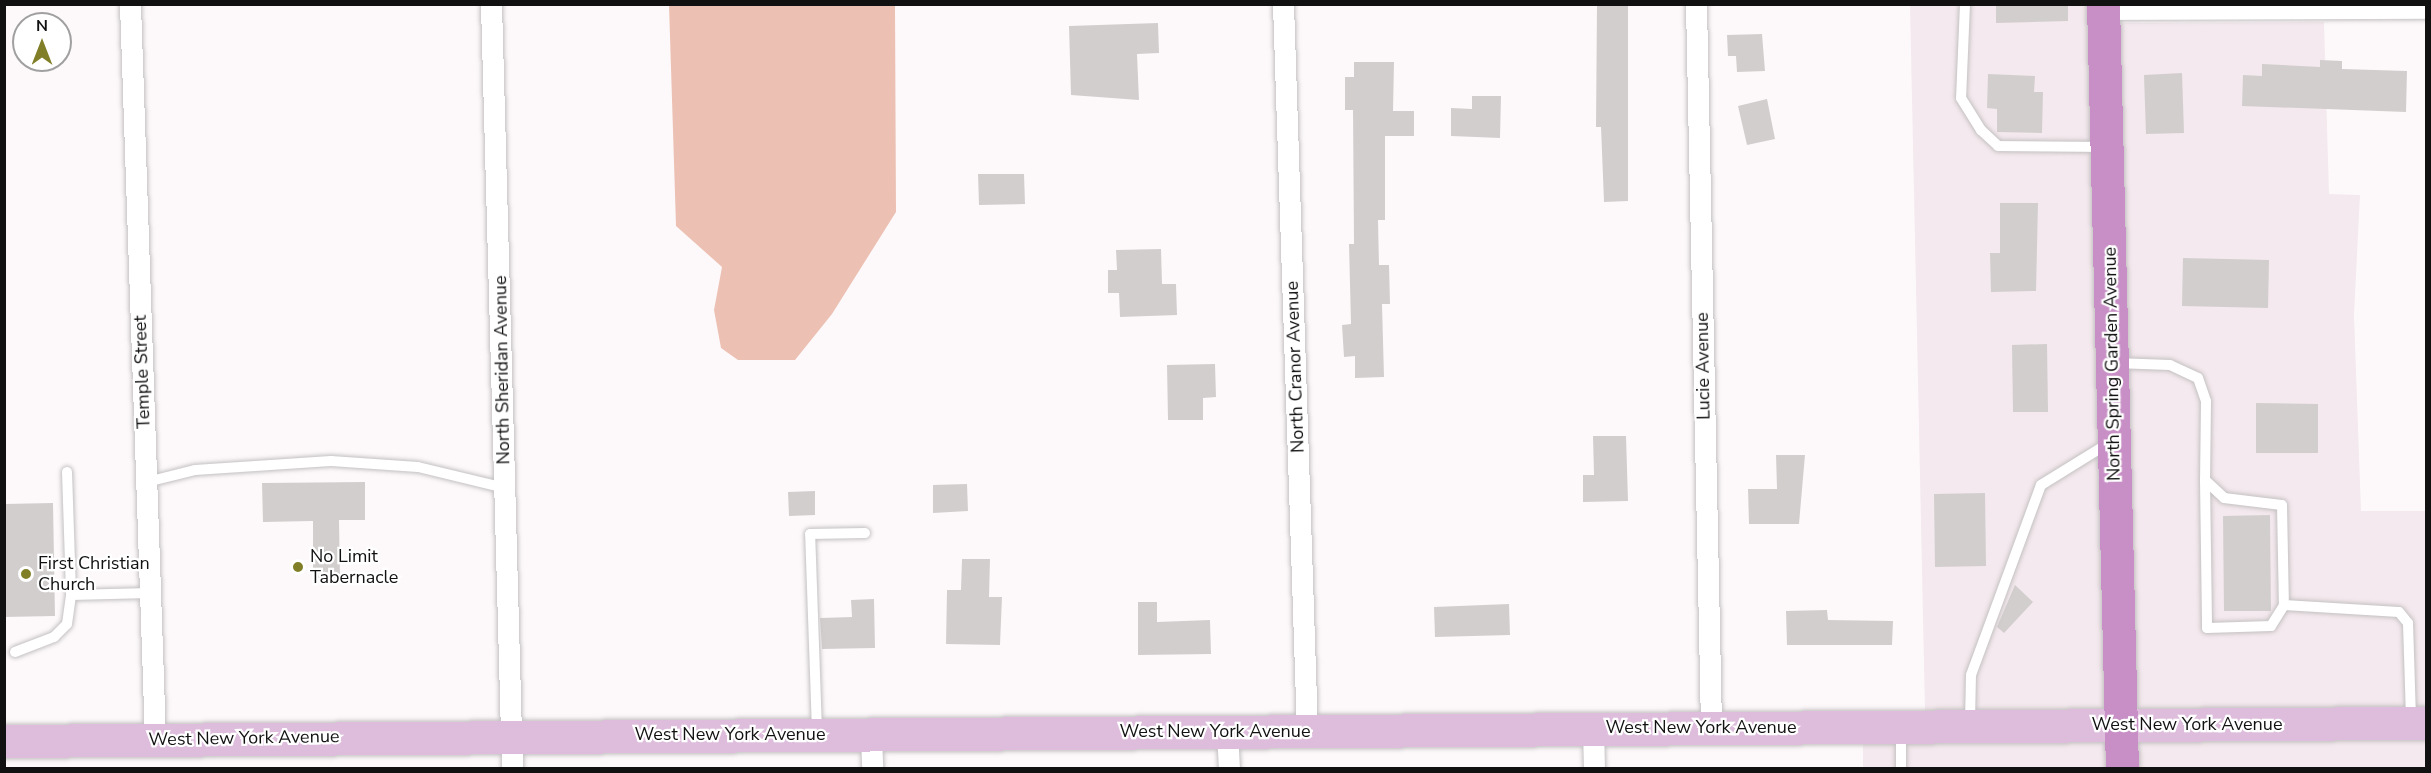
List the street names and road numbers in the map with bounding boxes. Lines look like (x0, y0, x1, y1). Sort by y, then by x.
street label: North Spring Garden Avenue (2099, 247, 2125, 481)
street label: North Sheridan Avenue (490, 275, 514, 465)
street label: North Cranor Avenue (1281, 281, 1309, 453)
street label: Lucie Avenue (1691, 312, 1715, 420)
street label: Temple Street (129, 315, 155, 429)
street label: West New York Avenue (2091, 713, 2283, 735)
street label: West New York Avenue (1605, 716, 1797, 738)
street label: West New York Avenue (1119, 720, 1311, 742)
street label: West New York Avenue (634, 723, 826, 745)
street label: West New York Avenue (148, 726, 340, 750)

